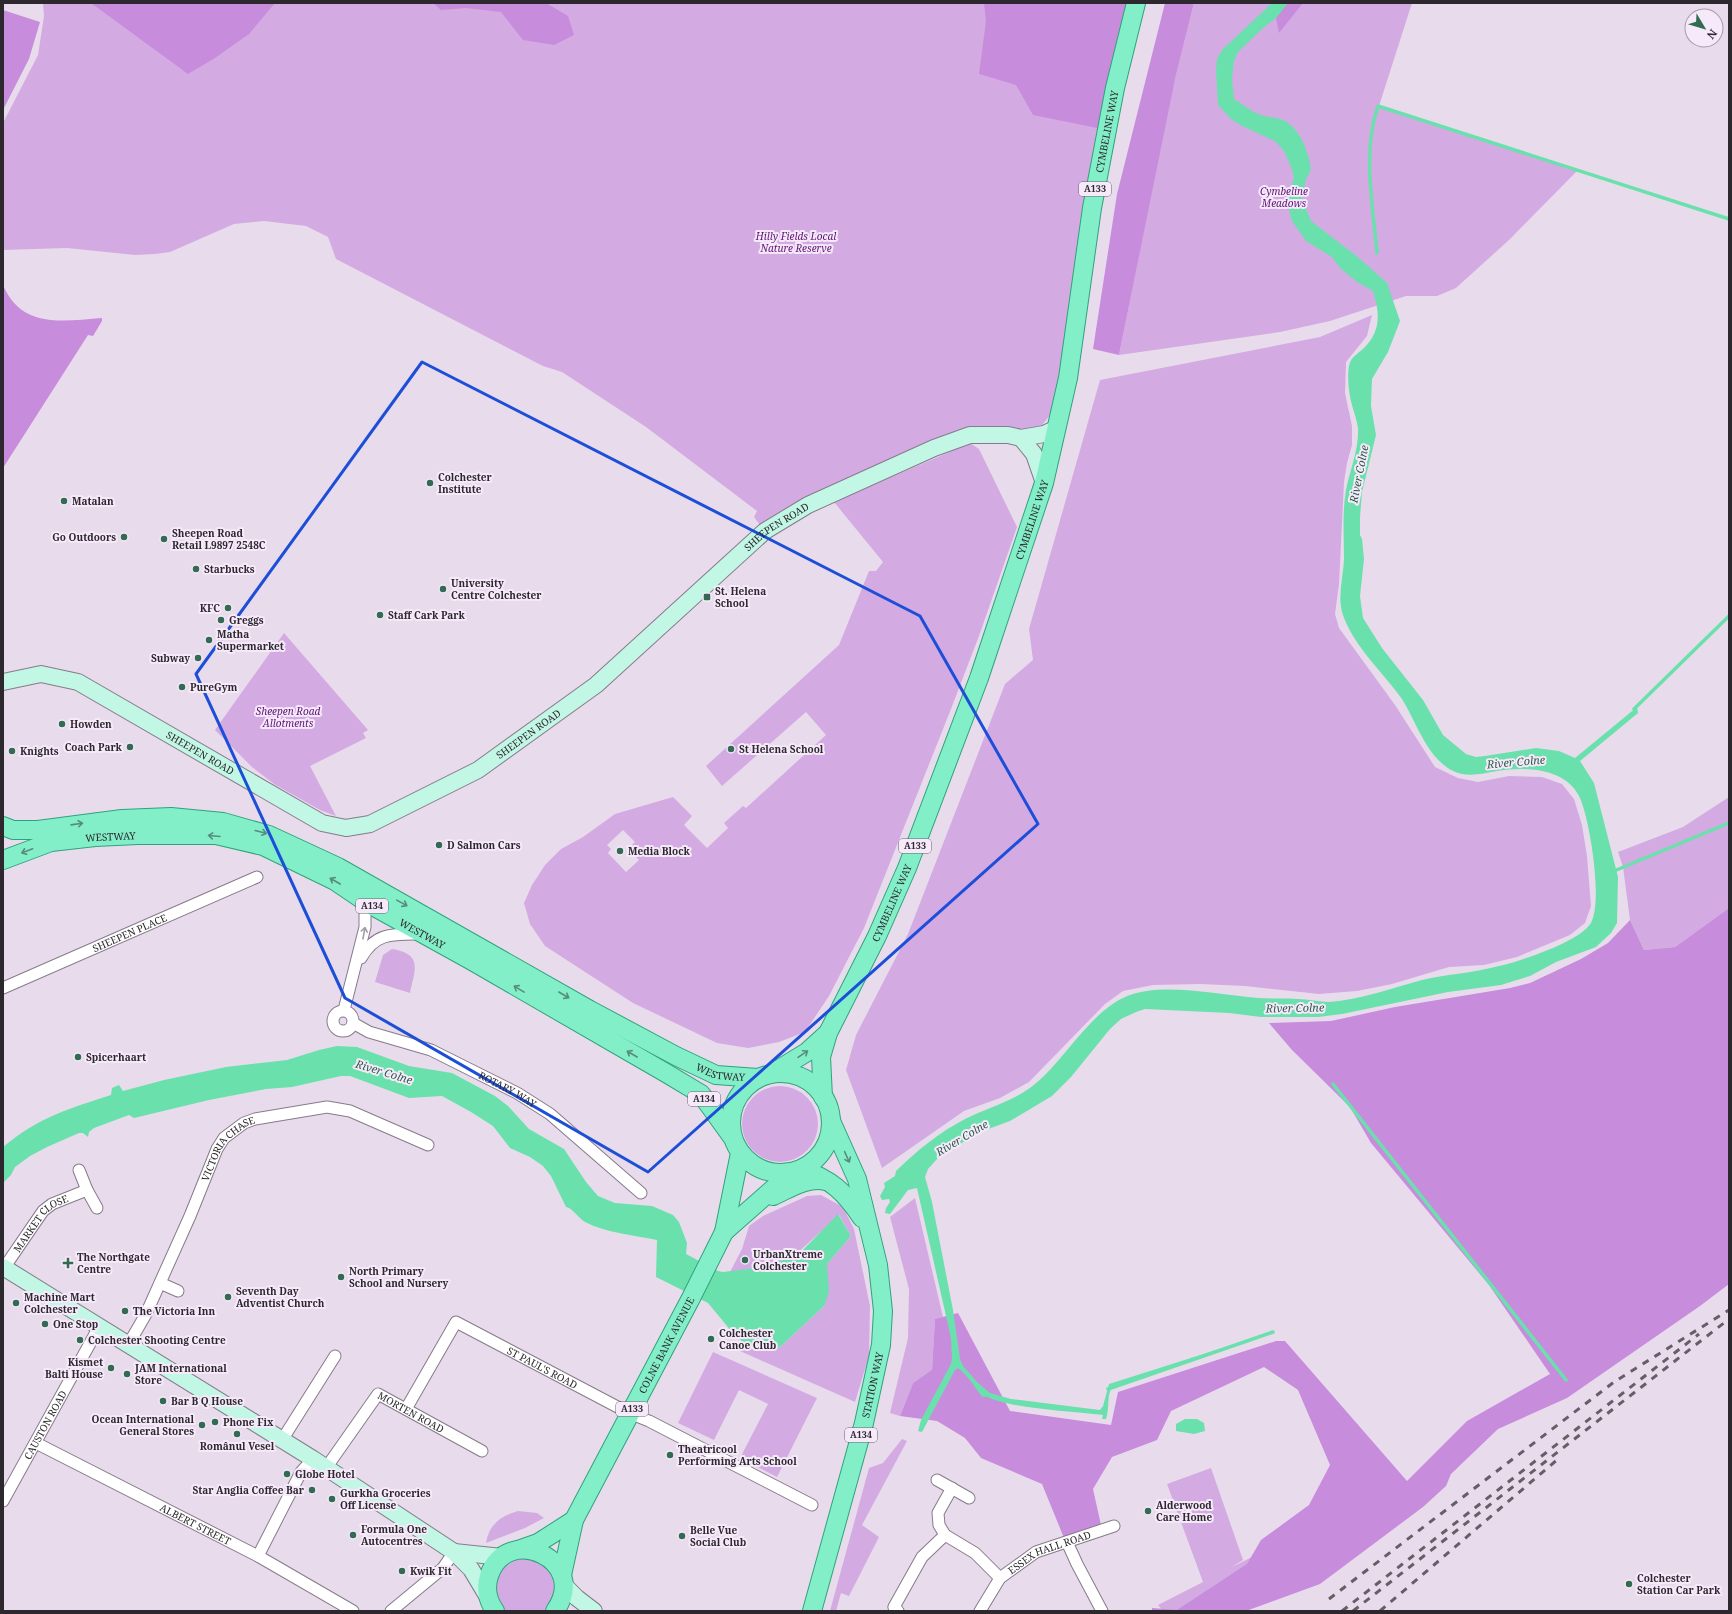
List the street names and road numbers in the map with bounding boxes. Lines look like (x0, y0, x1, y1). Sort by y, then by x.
street label: CYMBELINE WAY (1092, 89, 1122, 174)
road number: A133 (1079, 182, 1111, 196)
street label: CYMBELINE WAY (1012, 477, 1052, 562)
street label: SHEEPEN ROAD (741, 499, 811, 554)
street label: SHEEPEN ROAD (493, 706, 563, 762)
street label: SHEEPEN ROAD (164, 728, 237, 778)
street label: WESTWAY (84, 828, 137, 845)
road number: A133 (899, 839, 931, 853)
street label: CYMBELINE WAY (868, 861, 915, 944)
road number: A134 (356, 899, 388, 913)
street label: SHEEPEN PLACE (90, 910, 169, 955)
street label: WESTWAY (397, 915, 449, 952)
street label: WESTWAY (694, 1059, 746, 1084)
street label: ROTARY WAY (476, 1068, 540, 1111)
road number: A134 (688, 1092, 720, 1106)
street label: VICTORIA CHASE (198, 1113, 257, 1183)
street label: MARKET CLOSE (10, 1191, 70, 1255)
street label: COLNE BANK AVENUE (635, 1294, 697, 1396)
street label: ST PAUL'S ROAD (505, 1343, 580, 1392)
street label: STATION WAY (858, 1350, 886, 1419)
street label: CAUSTON ROAD (20, 1388, 70, 1462)
street label: MORTEN ROAD (375, 1388, 447, 1436)
road number: A133 (616, 1402, 648, 1416)
road number: A134 (845, 1428, 877, 1442)
street label: ALBERT STREET (158, 1500, 233, 1548)
street label: ESSEX HALL ROAD (1005, 1527, 1093, 1577)

